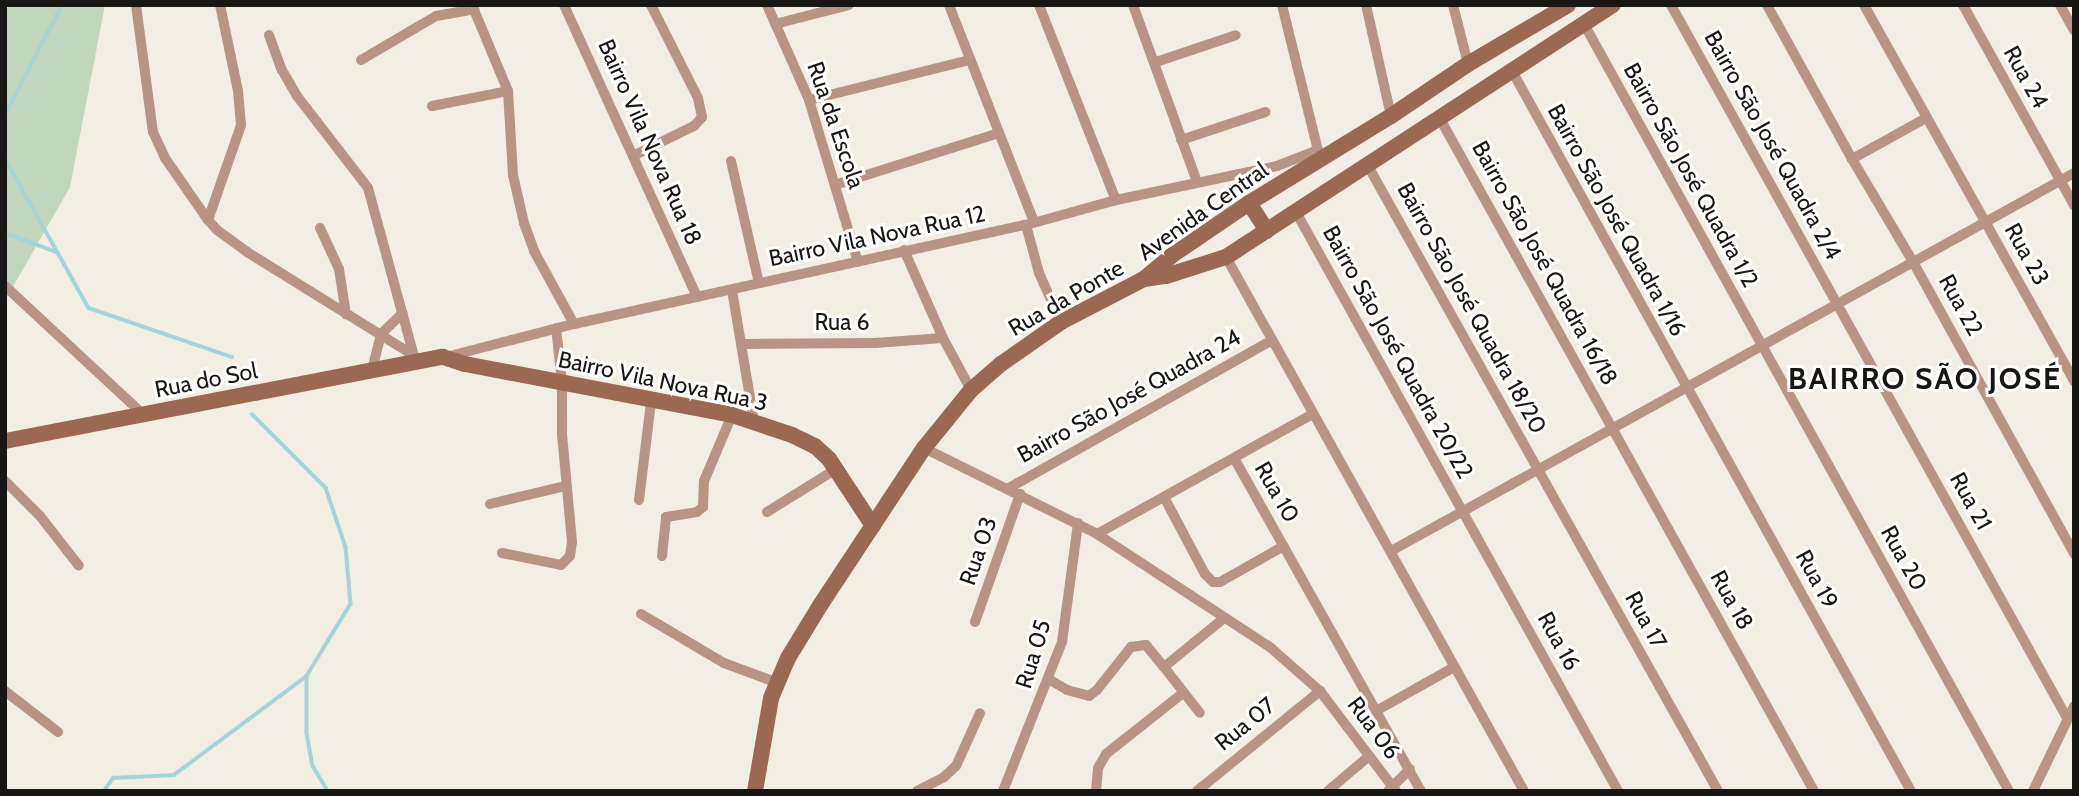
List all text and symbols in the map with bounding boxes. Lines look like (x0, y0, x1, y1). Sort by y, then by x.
street label: Bairro São José Quadra 2/4 (1699, 26, 1847, 264)
street label: Bairro Vila Nova Rua 18 (592, 35, 708, 249)
street label: Rua 24 (1998, 41, 2054, 113)
street label: Rua da Escola (801, 58, 871, 192)
street label: Bairro São José Quadra 1/2 (1618, 58, 1764, 292)
street label: Bairro São José Quadra 1/16 (1542, 99, 1692, 341)
street label: Bairro São José Quadra 16/18 (1466, 136, 1624, 390)
street label: Avenida Central (1133, 156, 1273, 266)
street label: Bairro São José Quadra 18/20 (1391, 178, 1553, 438)
street label: Bairro Vila Nova Rua 12 (766, 200, 988, 272)
street label: Rua 23 (1999, 218, 2055, 290)
street label: Bairro São José Quadra 20/22 (1317, 221, 1479, 483)
street label: Rua da Ponte (1003, 254, 1129, 342)
street label: Rua 22 (1933, 269, 1989, 341)
street label: Rua 6 (815, 308, 869, 336)
street label: Bairro São José Quadra 24 (1013, 323, 1245, 469)
street label: Bairro Vila Nova Rua 3 (556, 345, 770, 417)
street label: Rua do Sol (152, 357, 260, 403)
district label: BAIRRO SÃO JOSÉ (1790, 361, 2060, 397)
street label: Rua 10 (1249, 457, 1305, 527)
street label: Rua 21 (1944, 467, 1998, 535)
street label: Rua 03 (953, 513, 1003, 589)
street label: Rua 20 (1875, 521, 1933, 595)
street label: Rua 19 (1790, 545, 1844, 613)
street label: Rua 18 (1705, 566, 1759, 634)
street label: Rua 17 (1619, 587, 1673, 653)
street label: Rua 16 (1532, 607, 1586, 675)
street label: Rua 05 (1010, 616, 1056, 692)
street label: Rua 07 (1209, 691, 1281, 757)
street label: Rua 06 (1342, 691, 1406, 765)

